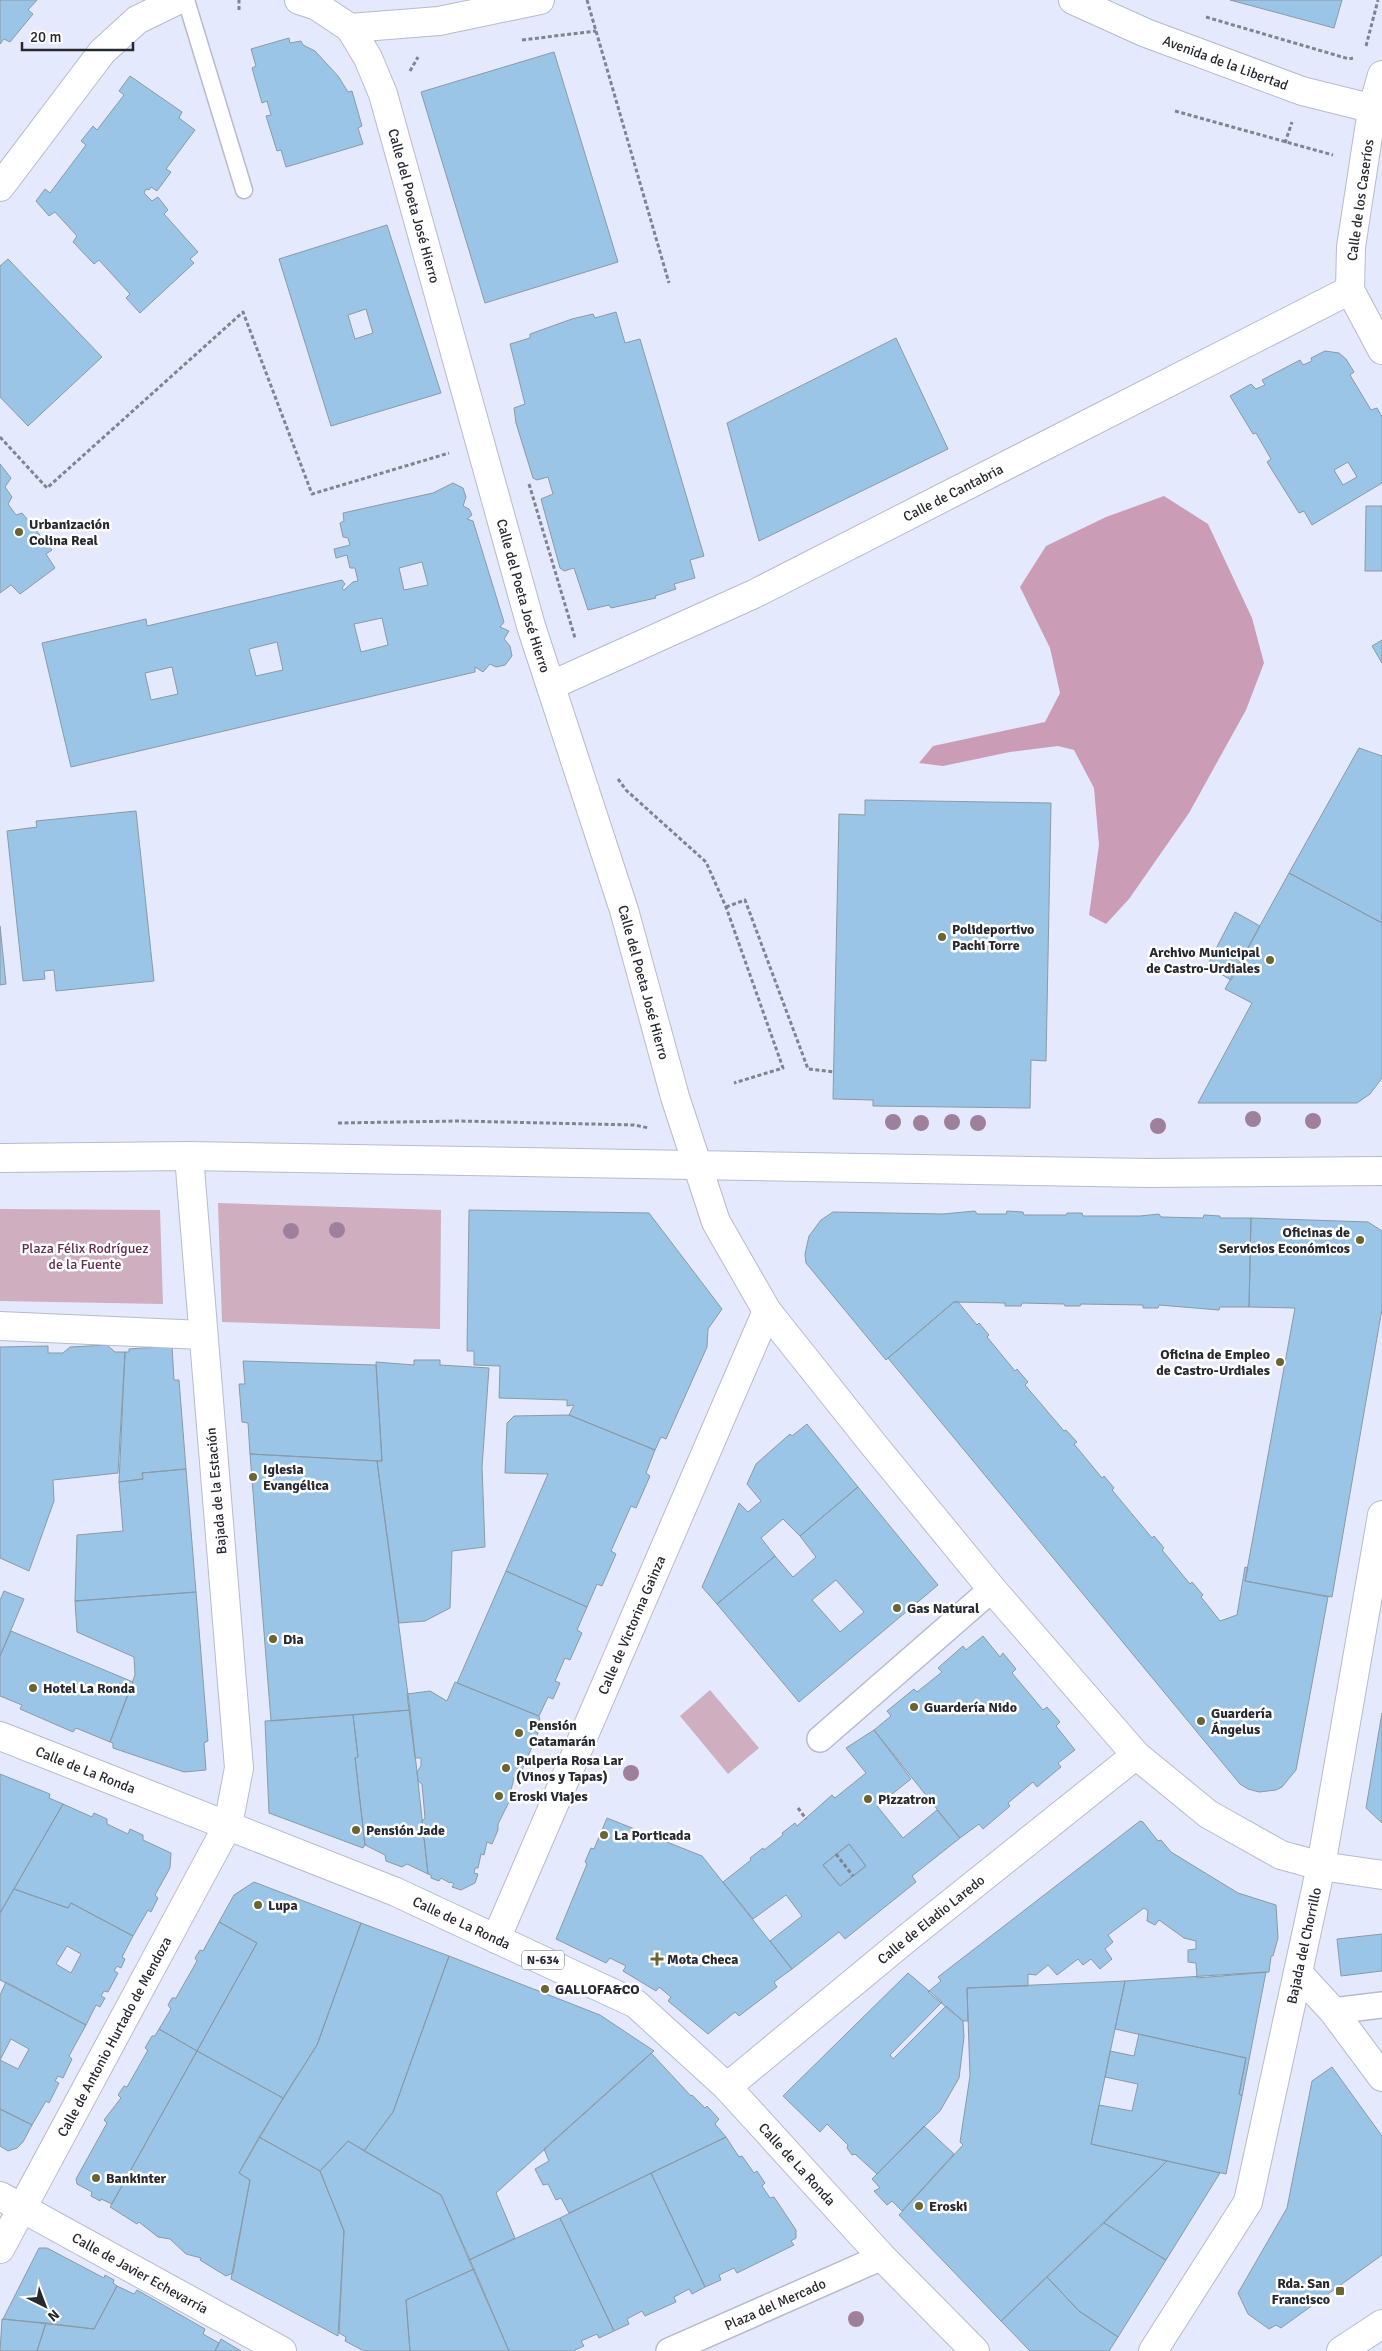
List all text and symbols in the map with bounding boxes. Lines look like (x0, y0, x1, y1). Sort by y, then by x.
scale bar (22, 20, 134, 52)
text: 20 m (30, 28, 61, 46)
street label: Avenida de la Libertad (1160, 32, 1290, 94)
street label: Calle del Poeta José Hierro (384, 127, 443, 285)
street label: Calle de los Caseríos (1344, 138, 1377, 262)
street label: Calle de Cantabria (900, 460, 1006, 525)
place label: Urbanización Colina Real (29, 516, 110, 549)
street label: Calle del Poeta José Hierro (493, 517, 554, 675)
marker: Urbanización Colina Real (13, 526, 25, 538)
street label: Calle del Poeta José Hierro (614, 903, 672, 1062)
place label: Polideportivo Pachi Torre (952, 921, 1034, 954)
marker: Polideportivo Pachi Torre (936, 931, 948, 943)
place label: Archivo Municipal de Castro-Urdiales (1146, 944, 1261, 977)
marker: Archivo Municipal de Castro-Urdiales (1264, 954, 1276, 966)
place label: Oficinas de Servicios Económicos (1219, 1224, 1350, 1257)
marker: Oficinas de Servicios Económicos (1354, 1234, 1366, 1246)
park label: Plaza Félix Rodríguez de la Fuente (21, 1240, 149, 1273)
place label: Oficina de Empleo de Castro-Urdiales (1156, 1346, 1270, 1379)
marker: Oficina de Empleo de Castro-Urdiales (1274, 1356, 1286, 1368)
street label: Bajada de la Estación (202, 1427, 231, 1555)
place label: Iglesia Evangélica (263, 1461, 329, 1494)
marker: Iglesia Evangélica (247, 1471, 259, 1483)
street label: Calle de Victorina Gainza (595, 1553, 669, 1697)
place label: Gas Natural (907, 1600, 980, 1617)
marker: Gas Natural (891, 1602, 903, 1614)
place label: Dia (283, 1631, 304, 1648)
marker: Dia (267, 1633, 279, 1645)
place label: Hotel La Ronda (43, 1680, 135, 1697)
marker: Hotel La Ronda (27, 1682, 39, 1694)
place label: Guardería Nido (924, 1699, 1017, 1716)
marker: Guardería Nido (908, 1701, 920, 1713)
place label: Guardería Ángelus (1211, 1705, 1272, 1738)
marker: Guardería Ángelus (1195, 1715, 1207, 1727)
place label: Pensión Catamarán (529, 1717, 596, 1750)
marker: Pensión Catamarán (513, 1727, 525, 1739)
street label: Calle de La Ronda (33, 1743, 138, 1798)
place label: Pulperia Rosa Lar (Vinos y Tapas) (516, 1752, 624, 1785)
marker: Pulperia Rosa Lar (Vinos y Tapas) (500, 1762, 512, 1774)
place label: Eroski Viajes (509, 1788, 588, 1805)
marker: Eroski Viajes (493, 1790, 505, 1802)
place label: Pizzatron (878, 1791, 936, 1808)
marker: Pizzatron (862, 1793, 874, 1805)
place label: Pensión Jade (366, 1822, 445, 1839)
marker: Pensión Jade (350, 1824, 362, 1836)
place label: La Porticada (614, 1827, 691, 1844)
marker: La Porticada (598, 1829, 610, 1841)
street label: Calle de Eladio Laredo (874, 1872, 988, 1968)
street label: Bajada del Chorrillo (1283, 1886, 1325, 2006)
street label: Calle de La Ronda (410, 1893, 513, 1953)
place label: Lupa (268, 1897, 298, 1914)
marker: Lupa (252, 1899, 264, 1911)
street label: Calle de Antonio Hurtado de Mendoza (54, 1934, 175, 2140)
road number: N-634 (522, 1950, 564, 1970)
place label: Mota Checa (667, 1951, 738, 1968)
marker: Mota Checa (651, 1953, 663, 1965)
place label: GALLOFA&CO (555, 1981, 639, 1998)
marker: GALLOFA&CO (539, 1983, 551, 1995)
street label: Calle de La Ronda (755, 2120, 839, 2209)
place label: Bankinter (106, 2170, 167, 2187)
marker: Bankinter (90, 2172, 102, 2184)
place label: Eroski (929, 2198, 967, 2215)
marker: Eroski (913, 2200, 925, 2212)
street label: Calle de Javier Echevarría (69, 2229, 211, 2318)
street label: Plaza del Mercado (722, 2275, 829, 2334)
place label: Rda. San Francisco (1272, 2275, 1330, 2308)
north arrow (20, 2281, 70, 2331)
marker: Rda. San Francisco (1334, 2285, 1346, 2297)
text: N (44, 2306, 63, 2325)

